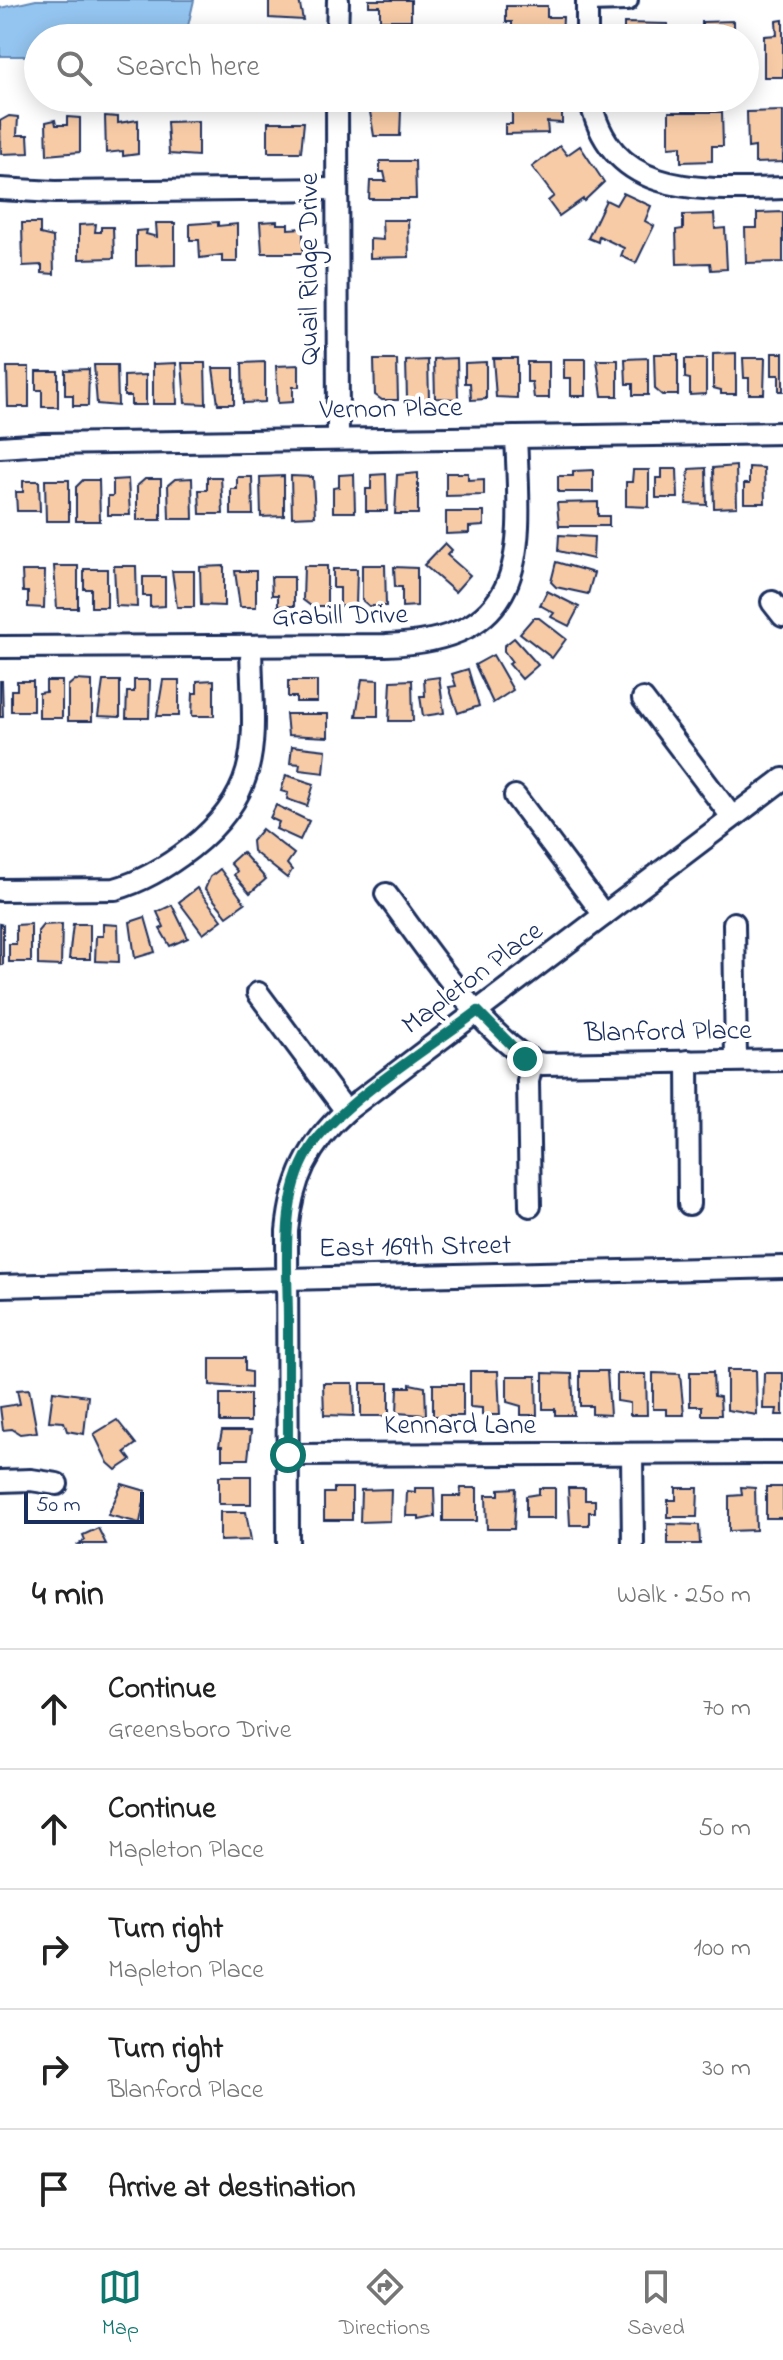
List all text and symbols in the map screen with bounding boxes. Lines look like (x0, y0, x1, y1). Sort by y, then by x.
search box (24, 24, 759, 112)
icon: search (52, 46, 96, 90)
text: Search here (116, 46, 260, 90)
street label: Quail Ridge Drive (290, 172, 331, 365)
street label: Vernon Place (318, 388, 463, 432)
street label: Grabill Drive (272, 595, 409, 639)
street label: Mapleton Place (394, 912, 553, 1046)
street label: Blanford Place (583, 1011, 753, 1055)
route end (507, 1041, 543, 1077)
street label: East 169th Street (318, 1226, 512, 1270)
street label: Kennard Lane (384, 1406, 536, 1447)
route start (270, 1437, 306, 1473)
scale bar (24, 1488, 144, 1524)
text: 50 m (36, 1490, 81, 1522)
text: 4 min (32, 1571, 104, 1621)
text: Walk · 250 m (617, 1577, 751, 1615)
text: Continue (108, 1668, 216, 1712)
icon: ahead (32, 1687, 76, 1731)
text: 70 m (702, 1690, 751, 1728)
text: Greensboro Drive (108, 1712, 291, 1750)
text: Continue (108, 1788, 216, 1832)
icon: ahead (32, 1807, 76, 1851)
text: 50 m (698, 1810, 751, 1848)
text: Mapleton Place (108, 1832, 264, 1870)
text: Turn right (108, 1908, 223, 1952)
icon: right (32, 1927, 76, 1971)
text: 100 m (694, 1930, 751, 1968)
text: Mapleton Place (108, 1952, 264, 1990)
text: Turn right (108, 2028, 223, 2072)
icon: right (32, 2047, 76, 2091)
text: 30 m (702, 2050, 751, 2088)
text: Blanford Place (108, 2072, 263, 2110)
icon: arrive (32, 2167, 76, 2211)
text: Arrive at destination (108, 2167, 356, 2211)
tab: Map (98, 2265, 142, 2345)
tab: Directions (339, 2265, 430, 2345)
tab: Saved (627, 2265, 685, 2345)

